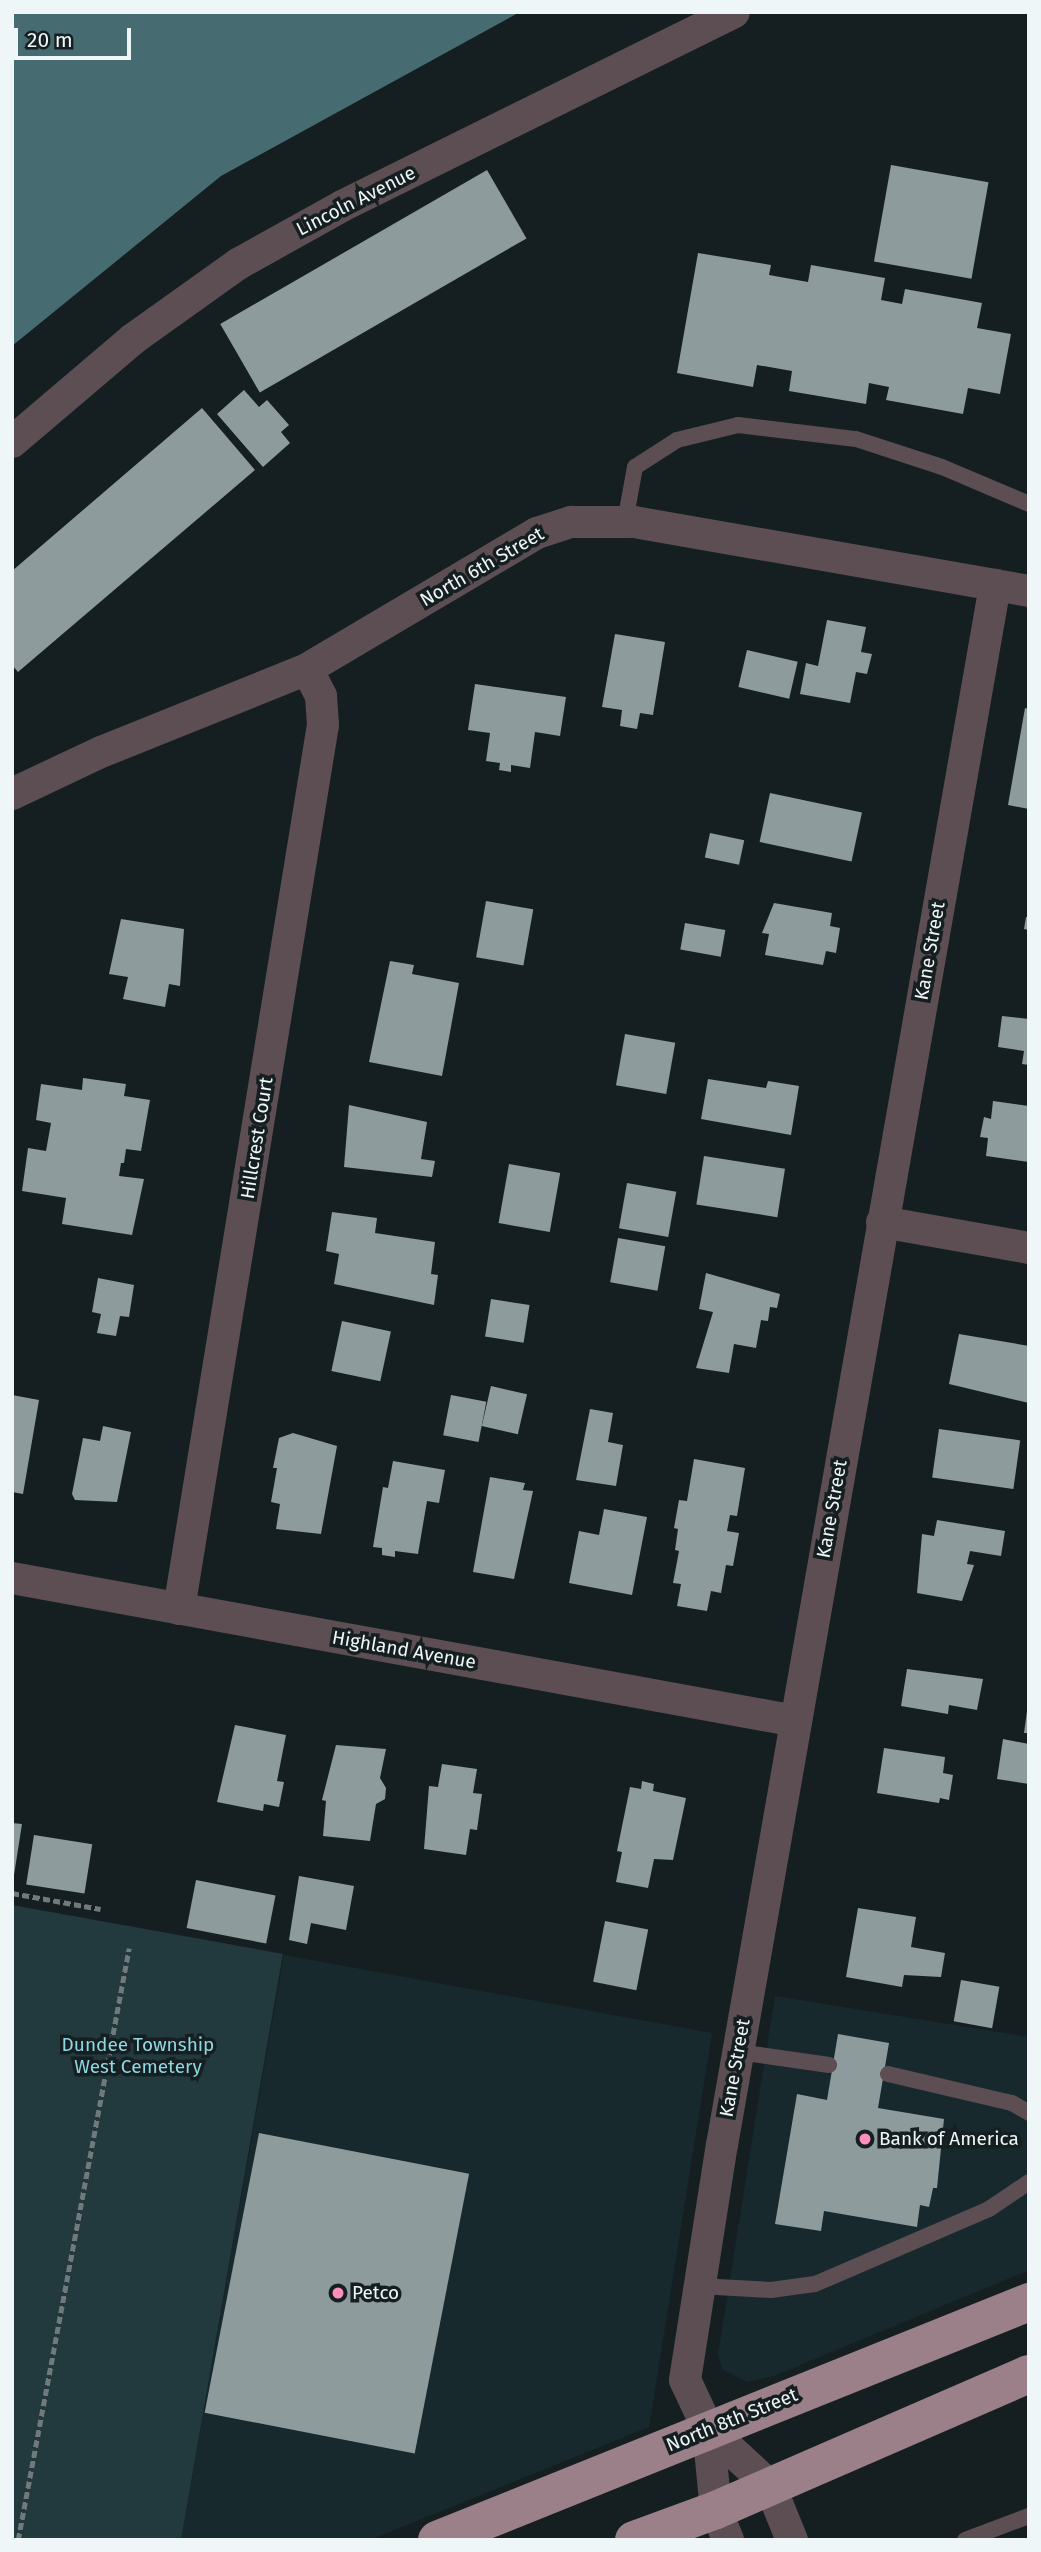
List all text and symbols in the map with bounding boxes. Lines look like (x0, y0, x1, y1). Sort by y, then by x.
scale bar (18, 14, 135, 58)
text: 20 m (27, 27, 73, 53)
street label: Lincoln Avenue (293, 161, 419, 241)
street label: North 6th Street (416, 522, 548, 612)
street label: Kane Street (910, 900, 950, 1002)
street label: Hillcrest Court (236, 1076, 278, 1200)
street label: Kane Street (812, 1458, 852, 1560)
street label: Highland Avenue (330, 1626, 478, 1674)
street label: Kane Street (715, 2017, 755, 2119)
park label: Dundee Township West Cemetery (62, 2034, 214, 2078)
place label: Bank of America (879, 2128, 1019, 2150)
marker: Bank of America (857, 2131, 873, 2147)
place label: Petco (352, 2282, 399, 2304)
marker: Petco (330, 2285, 346, 2301)
street label: North 8th Street (663, 2383, 801, 2457)

